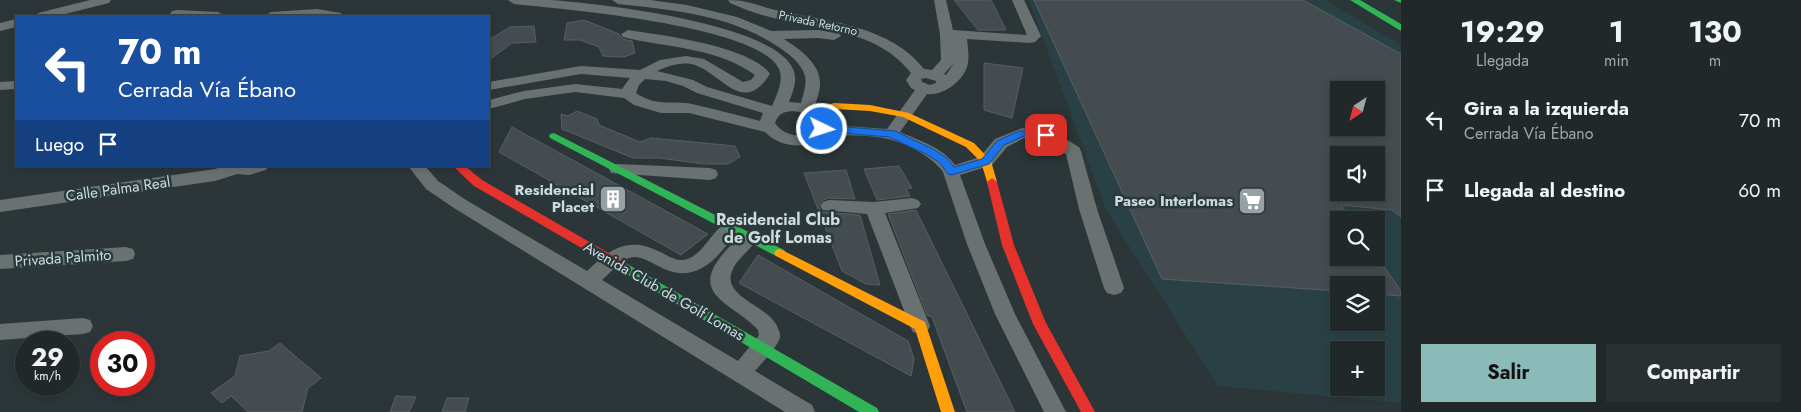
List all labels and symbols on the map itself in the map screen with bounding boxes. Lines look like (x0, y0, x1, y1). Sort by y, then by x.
street label: Privada Retorno (777, 6, 860, 40)
north arrow (1330, 81, 1385, 136)
position arrow (795, 102, 847, 154)
pin (1025, 114, 1067, 156)
street label: Calle Palma Real (64, 171, 172, 207)
place label: Residencial Placet (515, 179, 594, 218)
building icon: Residencial Placet (598, 184, 628, 214)
supermarket icon: Paseo Interlomas (1237, 186, 1267, 216)
place label: Paseo Interlomas (1114, 190, 1233, 212)
district label: Residencial Club de Golf Lomas (716, 208, 840, 249)
street label: Avenida Club de Golf Lomas (579, 236, 749, 346)
street label: Privada Palmito (14, 244, 112, 272)
speed limit sign: 30 (90, 331, 155, 396)

